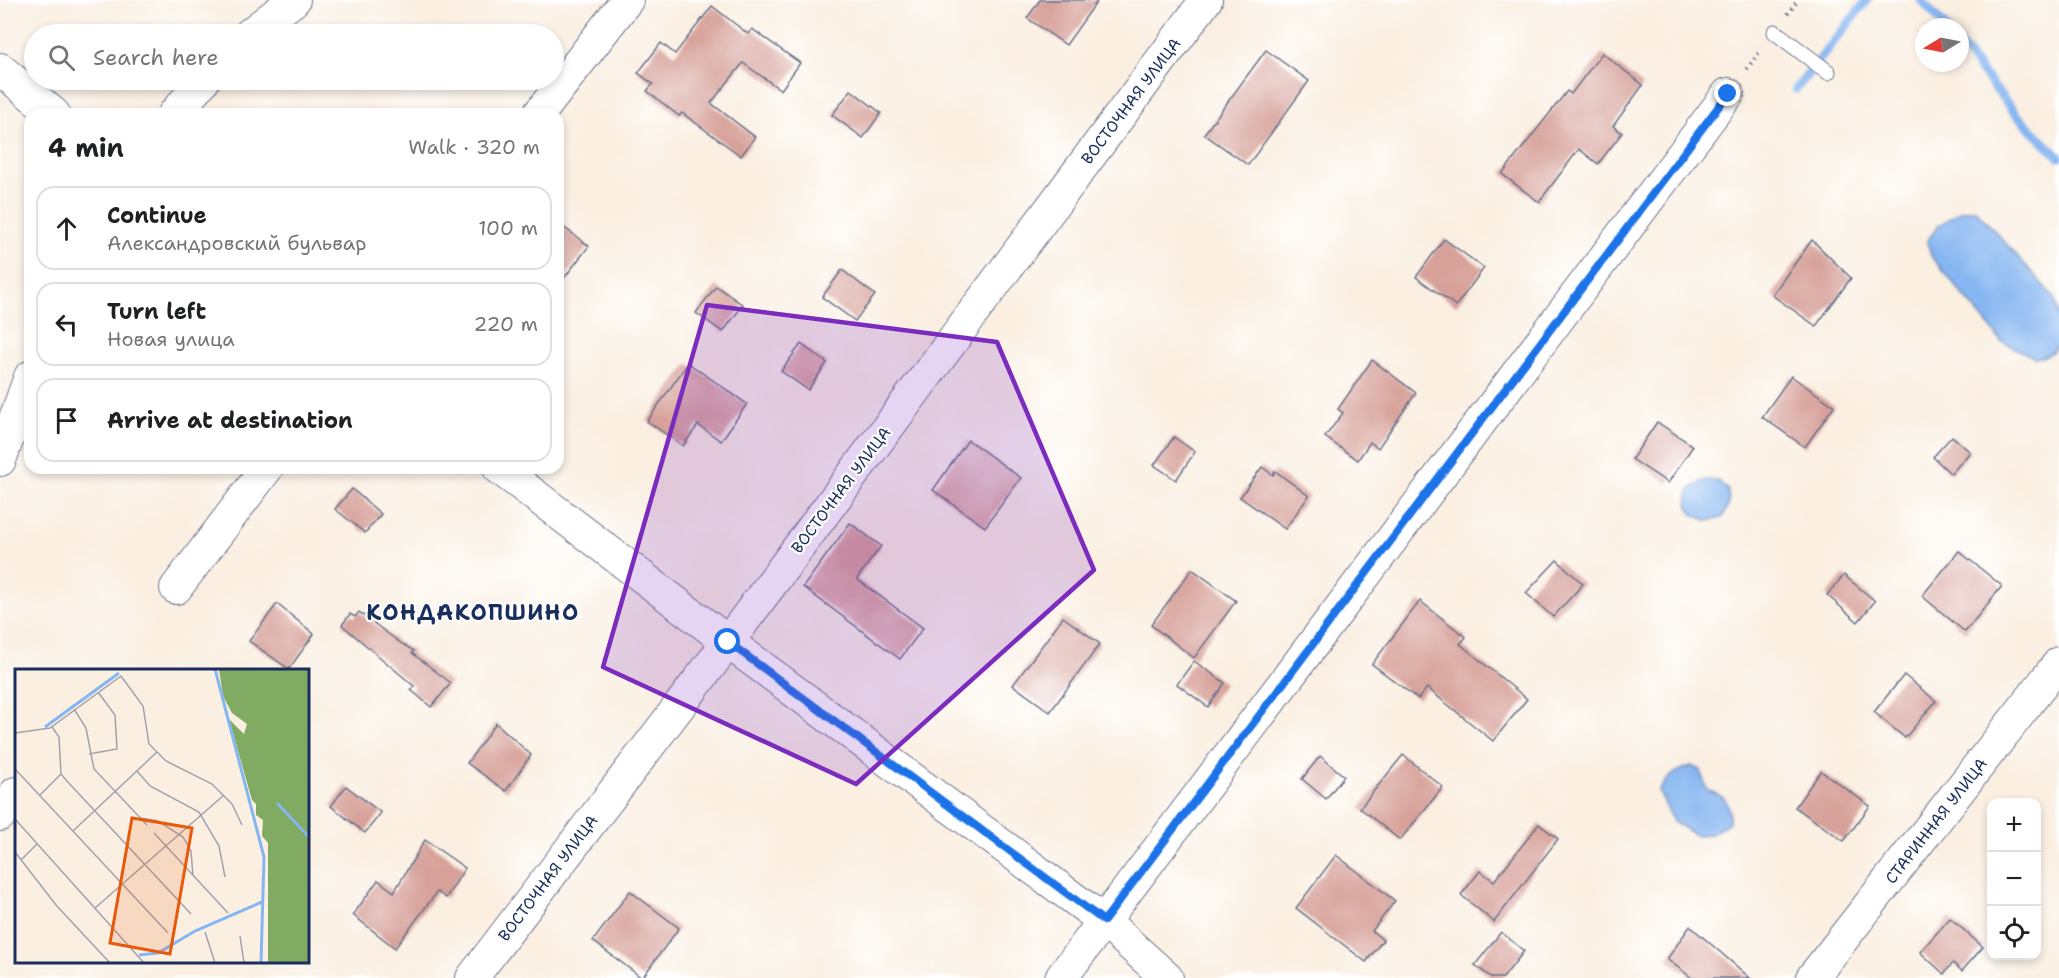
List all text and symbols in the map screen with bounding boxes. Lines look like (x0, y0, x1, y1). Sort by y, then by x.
north arrow (1915, 18, 1969, 72)
search box (24, 24, 564, 90)
street label: ВОСТОЧНАЯ УЛИЦА (1077, 34, 1185, 168)
icon: search (45, 41, 78, 74)
text: Search here (93, 43, 219, 72)
route end (1714, 80, 1740, 106)
text: 4 min (48, 130, 124, 165)
text: Walk · 320 m (408, 134, 540, 160)
text: Continue (107, 201, 207, 230)
icon: ahead (50, 212, 83, 245)
text: 100 m (478, 215, 538, 241)
text: Александровский бульвар (107, 230, 367, 256)
text: Turn left (107, 297, 206, 326)
icon: left (50, 308, 83, 341)
text: 220 m (474, 311, 538, 337)
text: Новая улица (107, 326, 235, 352)
icon: arrive (50, 404, 83, 437)
text: Arrive at destination (107, 406, 353, 435)
street label: ВОСТОЧНАЯ УЛИЦА (787, 423, 895, 557)
district label: КОНДАКОПШИНО (366, 598, 580, 627)
route start (714, 628, 740, 654)
inset map (15, 669, 309, 963)
street label: СТАРИННАЯ УЛИЦА (1880, 754, 1992, 888)
map controls (1987, 798, 2041, 960)
button: + (1987, 798, 2041, 852)
street label: ВОСТОЧНАЯ УЛИЦА (494, 811, 602, 945)
button: − (1987, 852, 2041, 906)
button: locate (1987, 906, 2041, 960)

